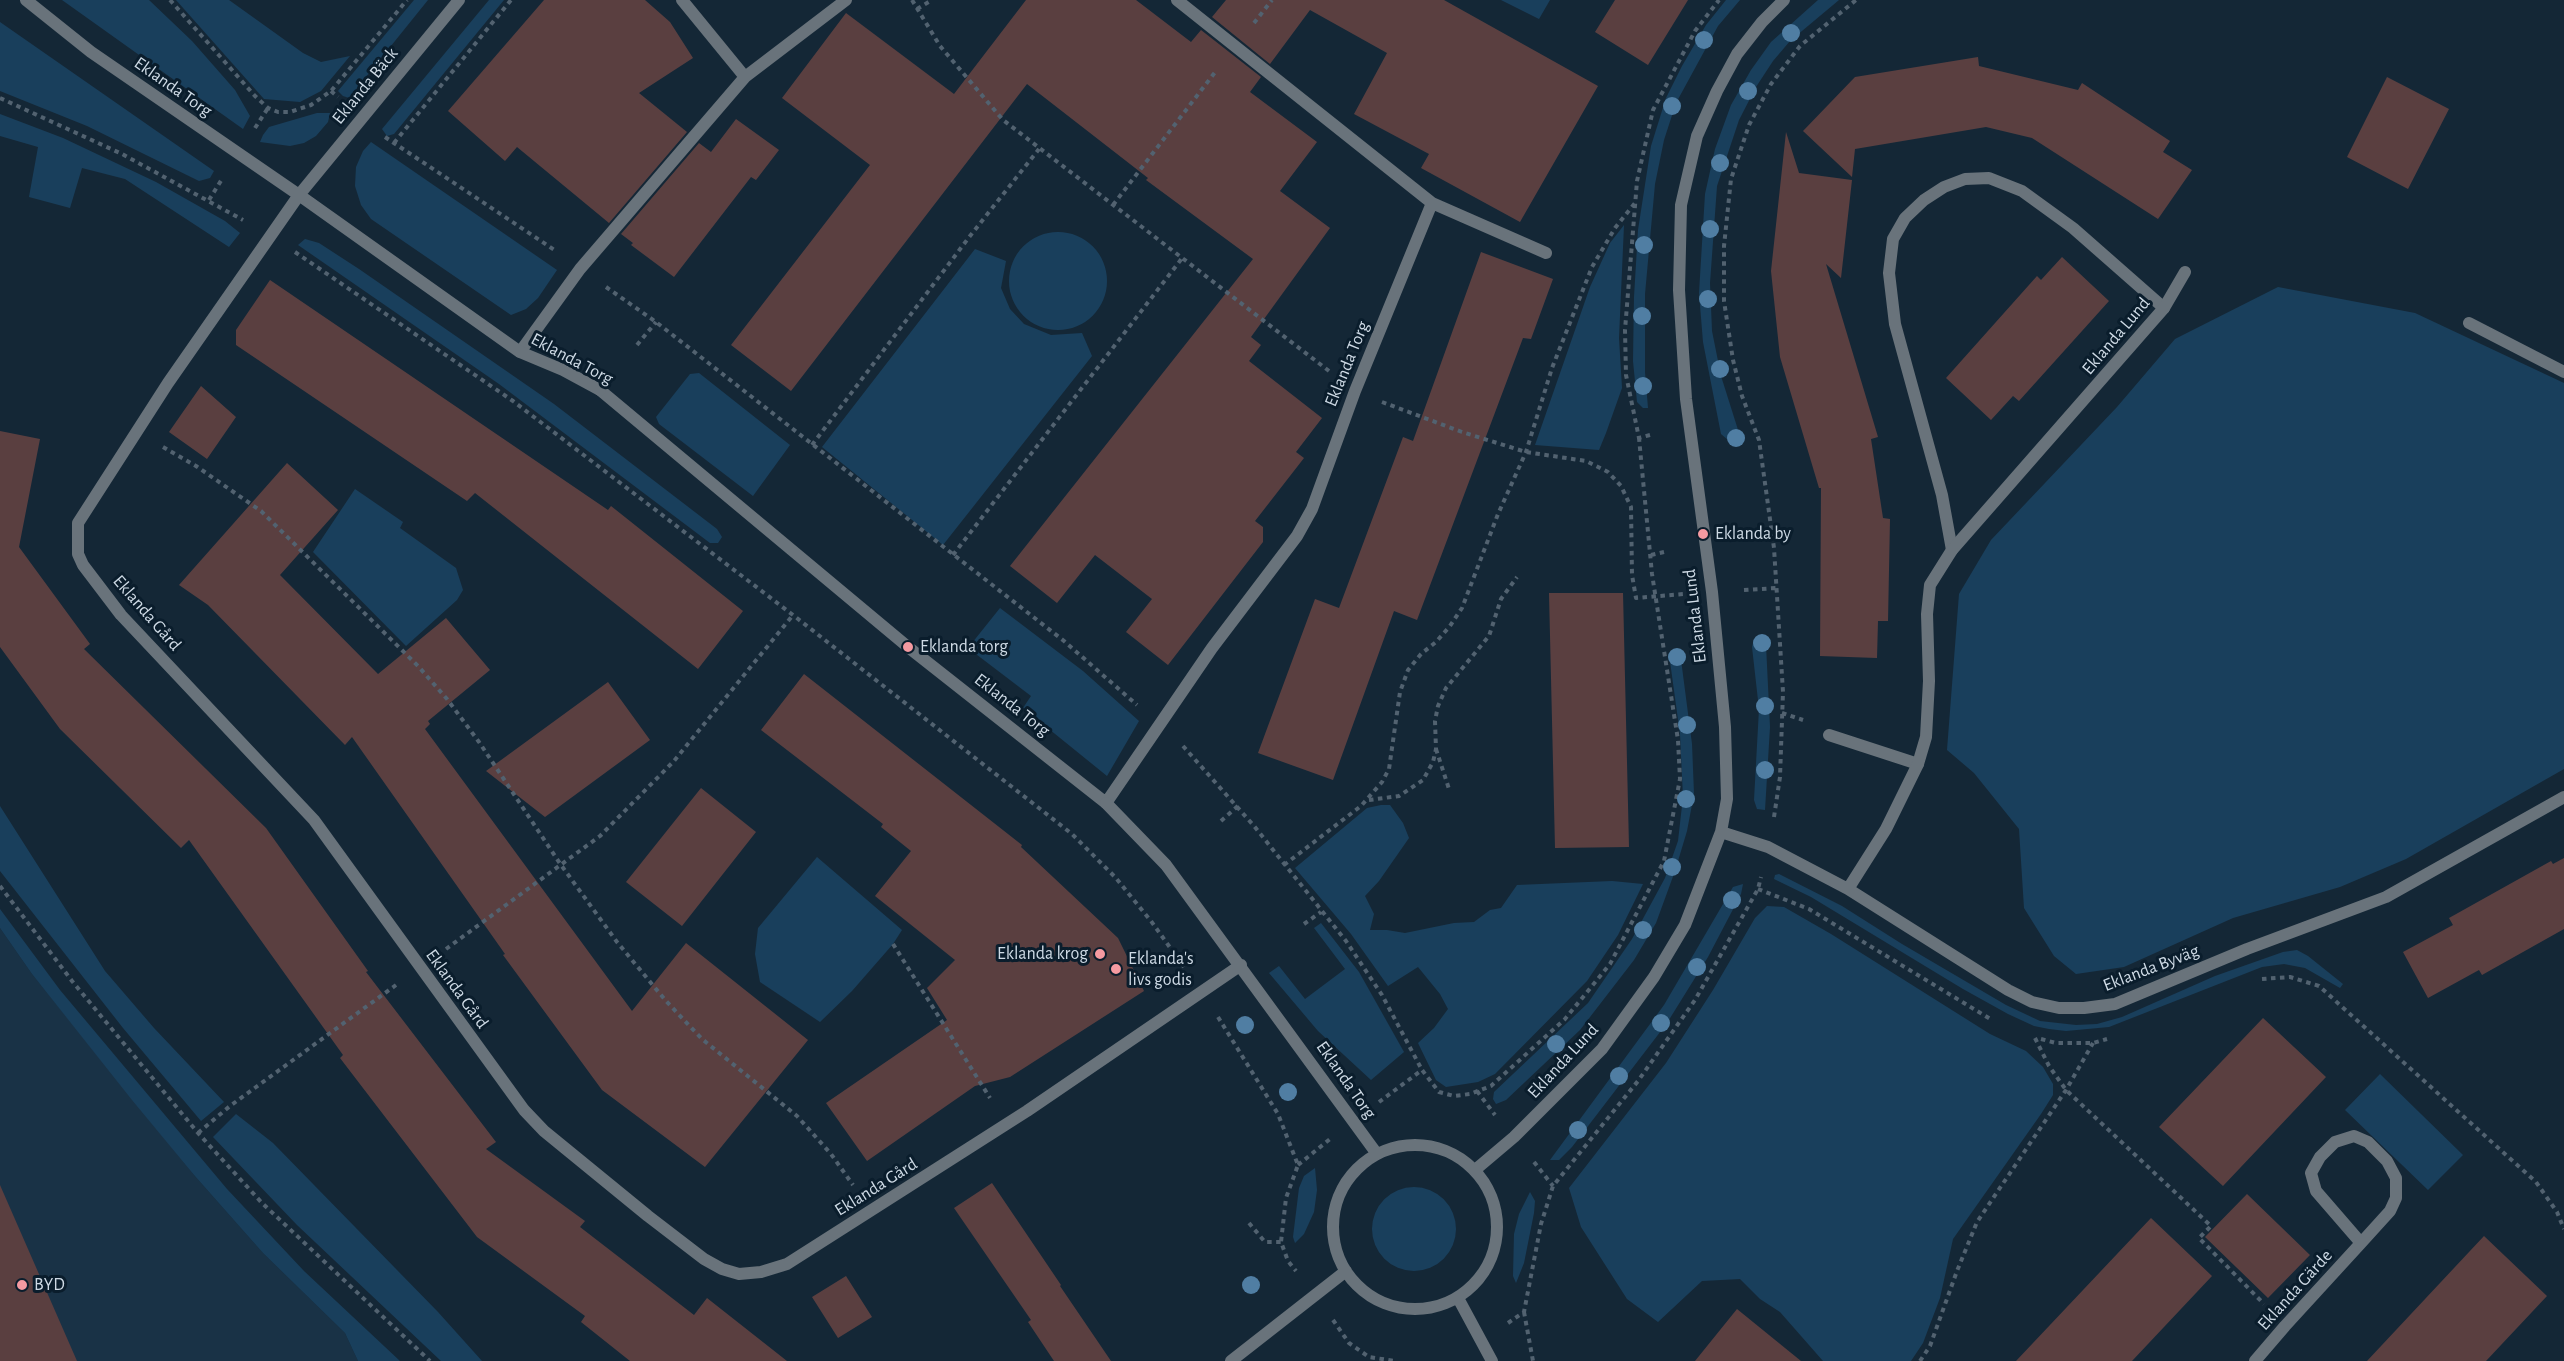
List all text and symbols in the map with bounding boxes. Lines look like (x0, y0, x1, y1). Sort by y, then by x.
street label: Eklanda Bäck (328, 43, 402, 129)
street label: Eklanda Torg (130, 52, 216, 122)
street label: Eklanda Lund (2077, 293, 2155, 379)
street label: Eklanda Torg (1320, 318, 1374, 410)
street label: Eklanda Torg (527, 328, 617, 390)
place label: Eklanda by (1715, 523, 1791, 545)
marker: Eklanda by (1696, 527, 1710, 541)
street label: Eklanda Lund (1679, 568, 1711, 664)
street label: Eklanda Gård (108, 571, 186, 655)
place label: Eklanda torg (920, 636, 1008, 658)
marker: Eklanda torg (901, 640, 915, 654)
street label: Eklanda Torg (970, 669, 1054, 741)
street label: Eklanda Byväg (2100, 940, 2202, 996)
place label: Eklanda krog (997, 943, 1088, 965)
street label: Eklanda Gård (421, 945, 493, 1033)
marker: Eklanda krog (1093, 947, 1107, 961)
place label: Eklanda's livs godis (1128, 948, 1194, 990)
marker: Eklanda's livs godis (1109, 962, 1123, 976)
street label: Eklanda Lund (1523, 1019, 1603, 1103)
street label: Eklanda Torg (1311, 1037, 1381, 1123)
street label: Eklanda Gård (831, 1153, 921, 1221)
street label: Eklanda Gärde (2253, 1245, 2337, 1335)
place label: BYD (34, 1274, 65, 1296)
marker: BYD (15, 1278, 29, 1292)

